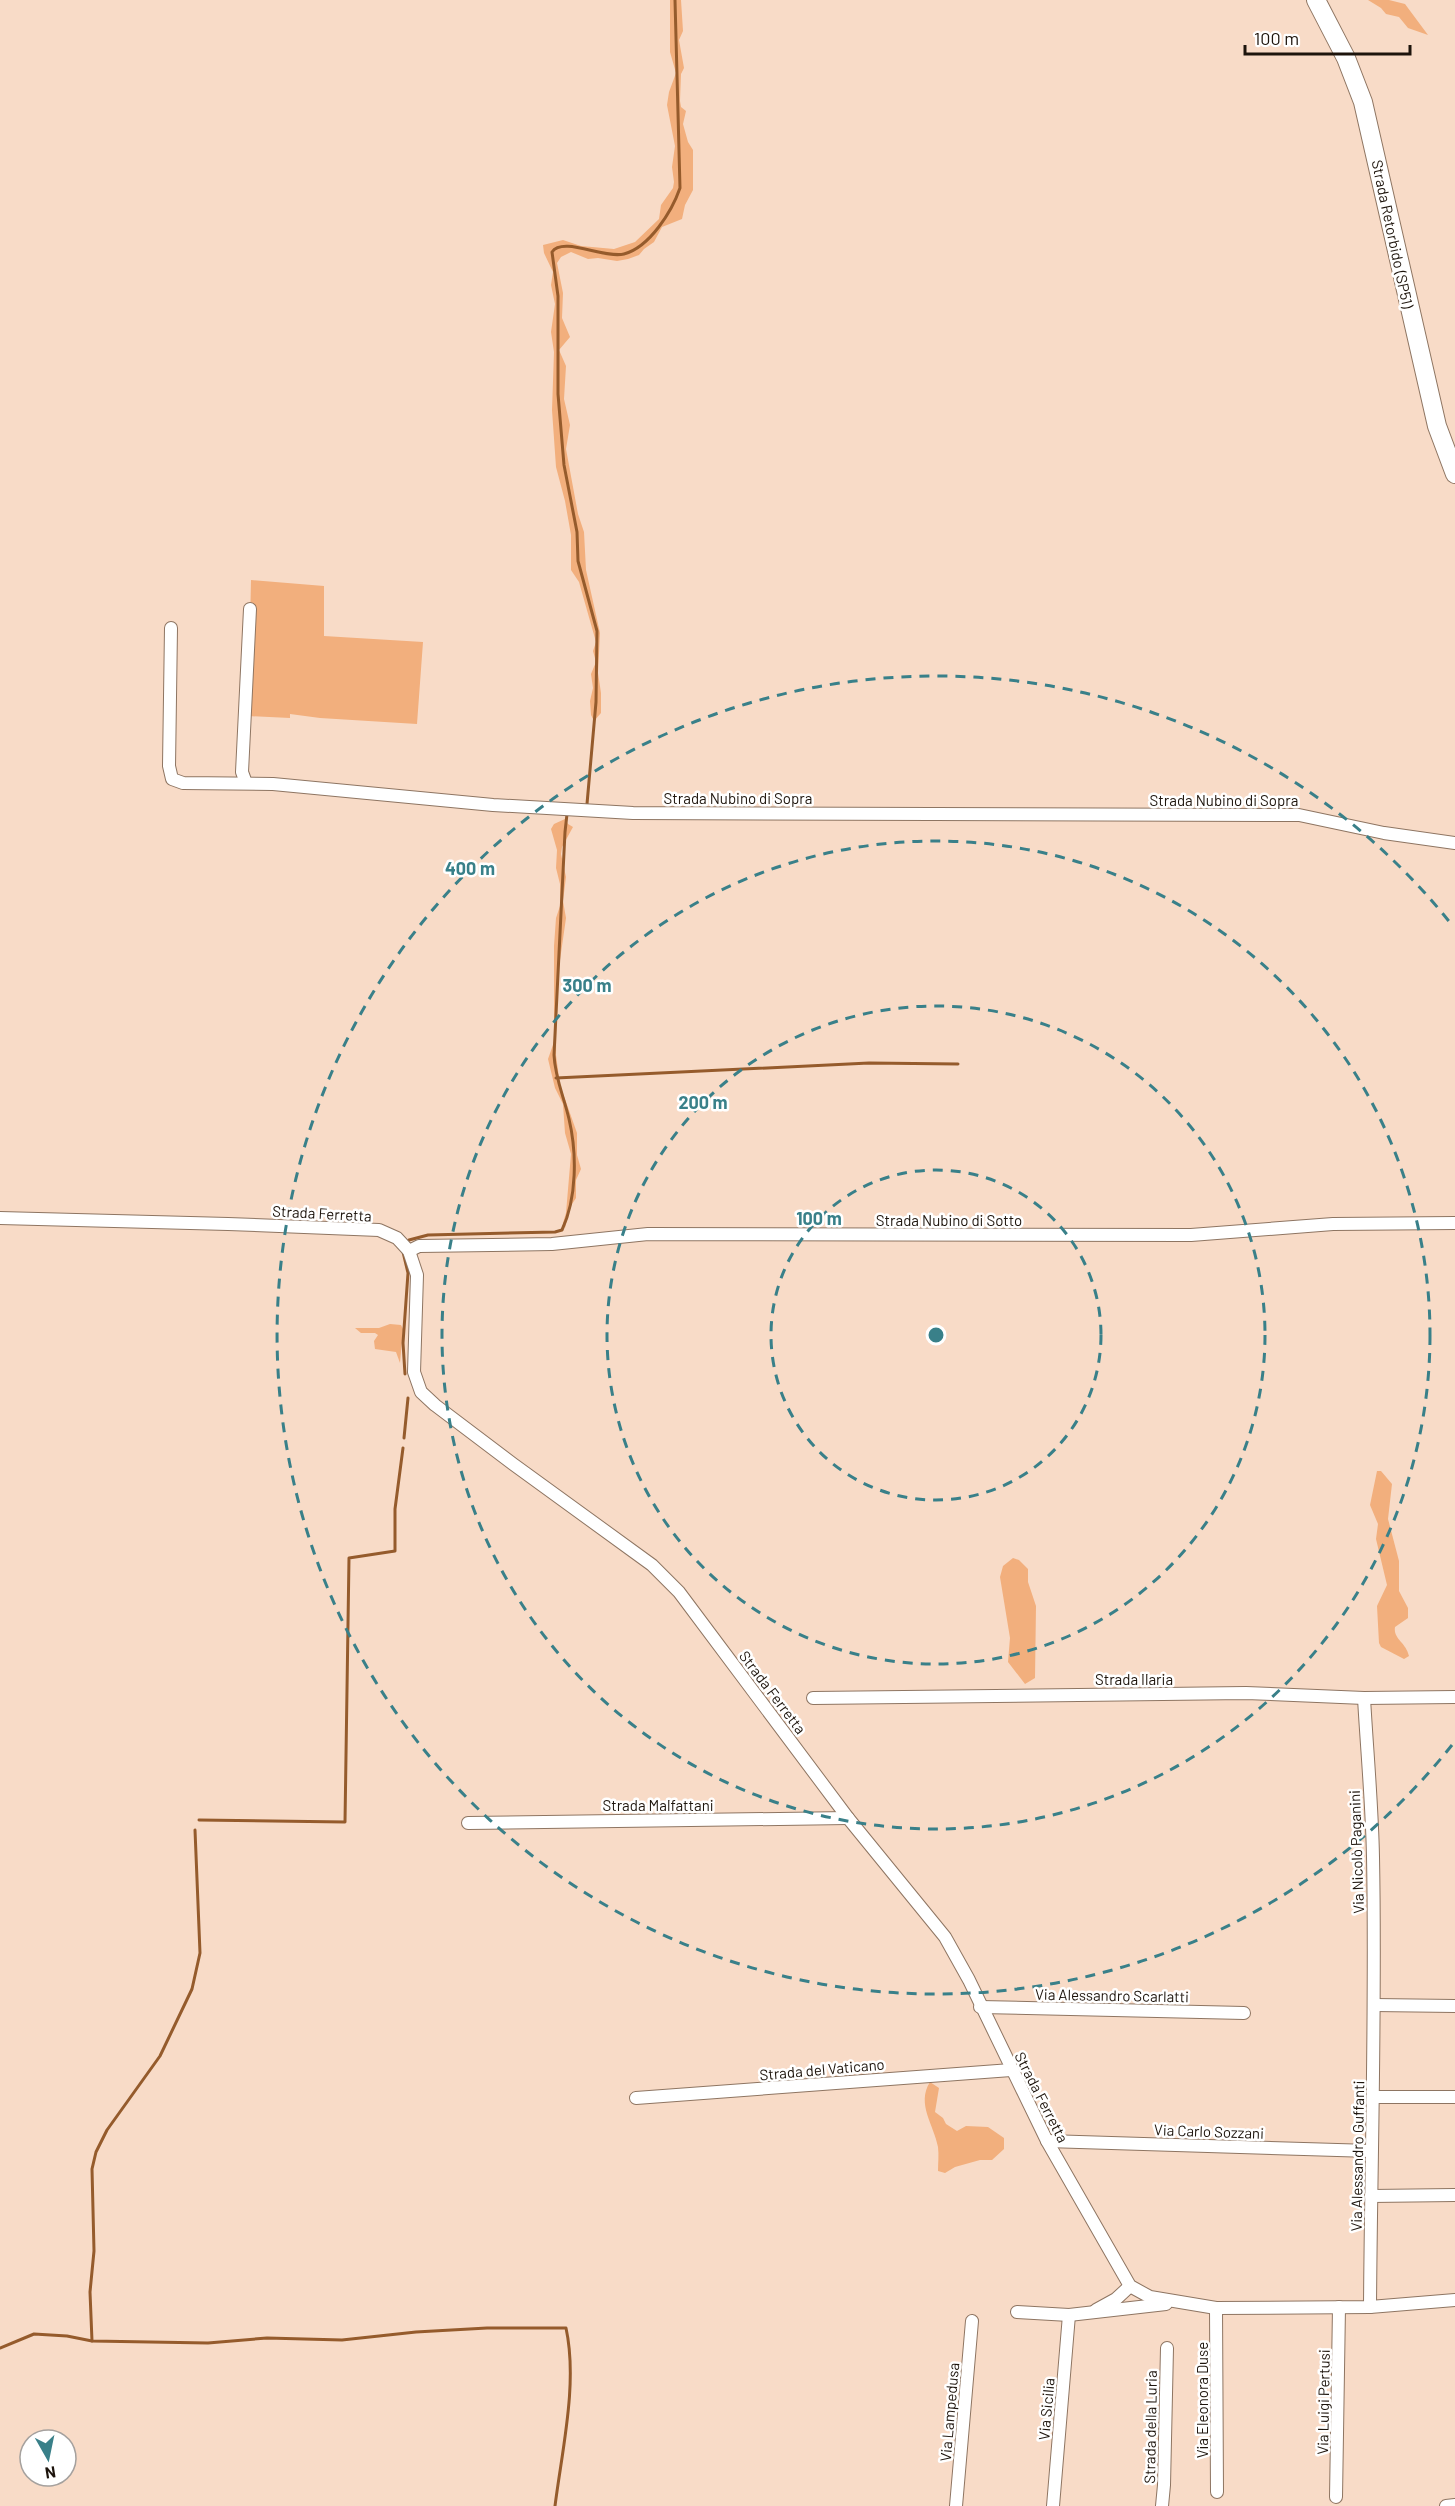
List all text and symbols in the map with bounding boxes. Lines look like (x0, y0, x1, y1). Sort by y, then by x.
scale bar (1245, 18, 1410, 56)
text: 100 m (1254, 27, 1299, 49)
street label: Strada Retorbido (SP51) (1368, 158, 1418, 310)
street label: Strada Nubino di Sopra (664, 789, 812, 807)
street label: Strada Nubino di Sopra (1150, 791, 1298, 809)
text: 400 m (445, 857, 495, 879)
text: 300 m (563, 974, 611, 996)
text: 200 m (678, 1091, 728, 1113)
street label: Strada Ferretta (272, 1201, 372, 1225)
text: 100 m (796, 1207, 842, 1229)
street label: Strada Nubino di Sotto (876, 1211, 1022, 1229)
centre of rings (926, 1325, 946, 1345)
street label: Strada Ferretta (736, 1647, 810, 1737)
street label: Strada Ilaria (1095, 1670, 1173, 1688)
street label: Via Nicolò Paganini (1345, 1790, 1367, 1914)
street label: Strada Malfattani (602, 1796, 714, 1814)
street label: Via Alessandro Scarlatti (1035, 1985, 1189, 2005)
street label: Strada Ferretta (1011, 2049, 1073, 2145)
street label: Strada del Vaticano (759, 2055, 885, 2083)
street label: Via Alessandro Guffanti (1347, 2080, 1367, 2232)
street label: Via Carlo Sozzani (1154, 2120, 1264, 2142)
street label: Via Eleonora Duse (1193, 2342, 1211, 2458)
street label: Via Luigi Pertusi (1313, 2349, 1333, 2455)
street label: Via Lampedusa (936, 2362, 962, 2462)
street label: Strada della Luria (1140, 2370, 1160, 2484)
street label: Via Sicilia (1034, 2377, 1058, 2441)
north arrow (18, 2428, 78, 2488)
text: N (44, 2463, 57, 2484)

